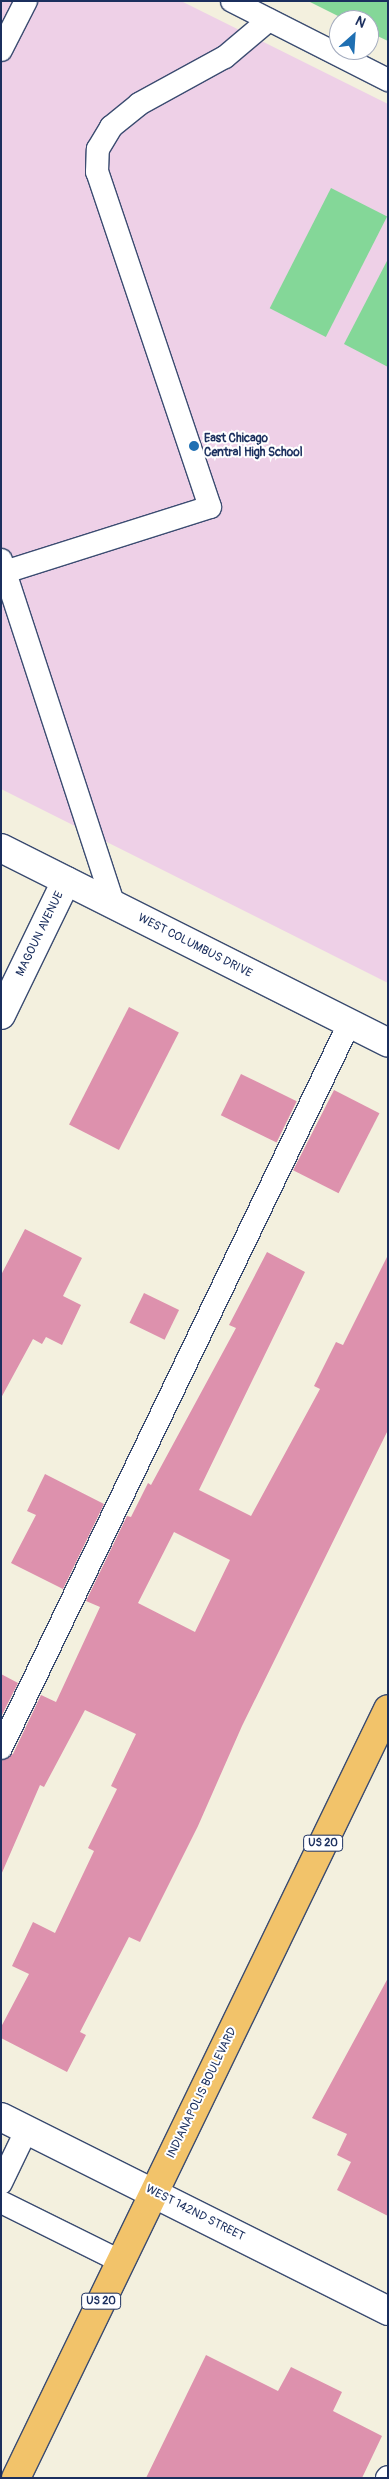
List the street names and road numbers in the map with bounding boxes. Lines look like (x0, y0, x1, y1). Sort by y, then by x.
street label: MAGOUN AVENUE (13, 889, 67, 979)
street label: WEST COLUMBUS DRIVE (135, 911, 255, 981)
road number: US 20 (303, 1835, 343, 1852)
street label: INDIANAPOLIS BOULEVARD (164, 2025, 240, 2161)
street label: WEST 142ND STREET (143, 2182, 247, 2244)
road number: US 20 (81, 2292, 121, 2310)

